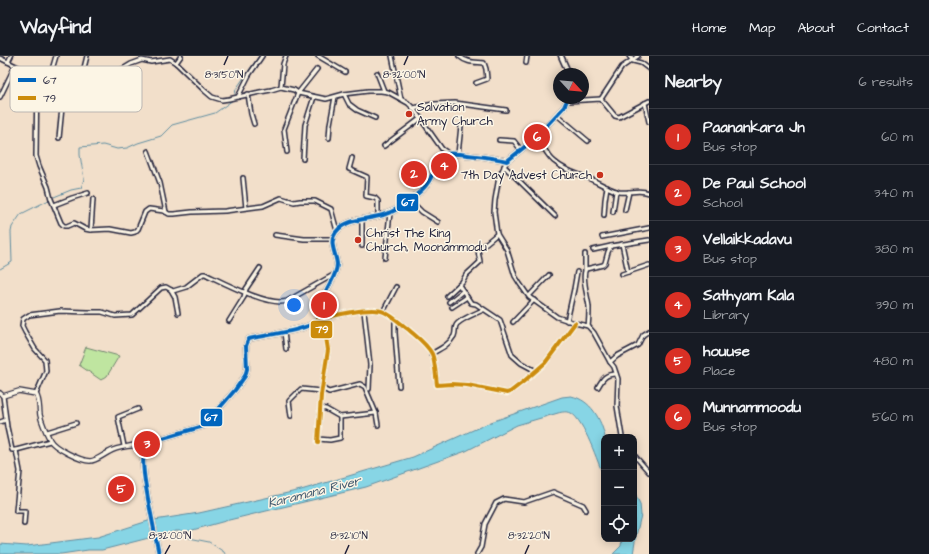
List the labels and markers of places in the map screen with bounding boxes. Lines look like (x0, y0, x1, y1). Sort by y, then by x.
place label: Salvation Army Church (417, 99, 493, 131)
marker: Salvation Army Church (404, 109, 414, 119)
pin: 6 (524, 122, 550, 152)
pin: 4 (431, 151, 457, 181)
pin: 2 (401, 159, 427, 189)
place label: 7th Day Advest Church (461, 167, 592, 185)
marker: 7th Day Advest Church (595, 170, 605, 180)
place label: Christ The King Church, Moonammodu (366, 225, 487, 256)
marker: Christ The King Church, Moonammodu (353, 235, 363, 245)
pin: 1 (311, 290, 337, 320)
pin: 3 (134, 429, 160, 459)
pin: 5 (108, 474, 134, 504)

